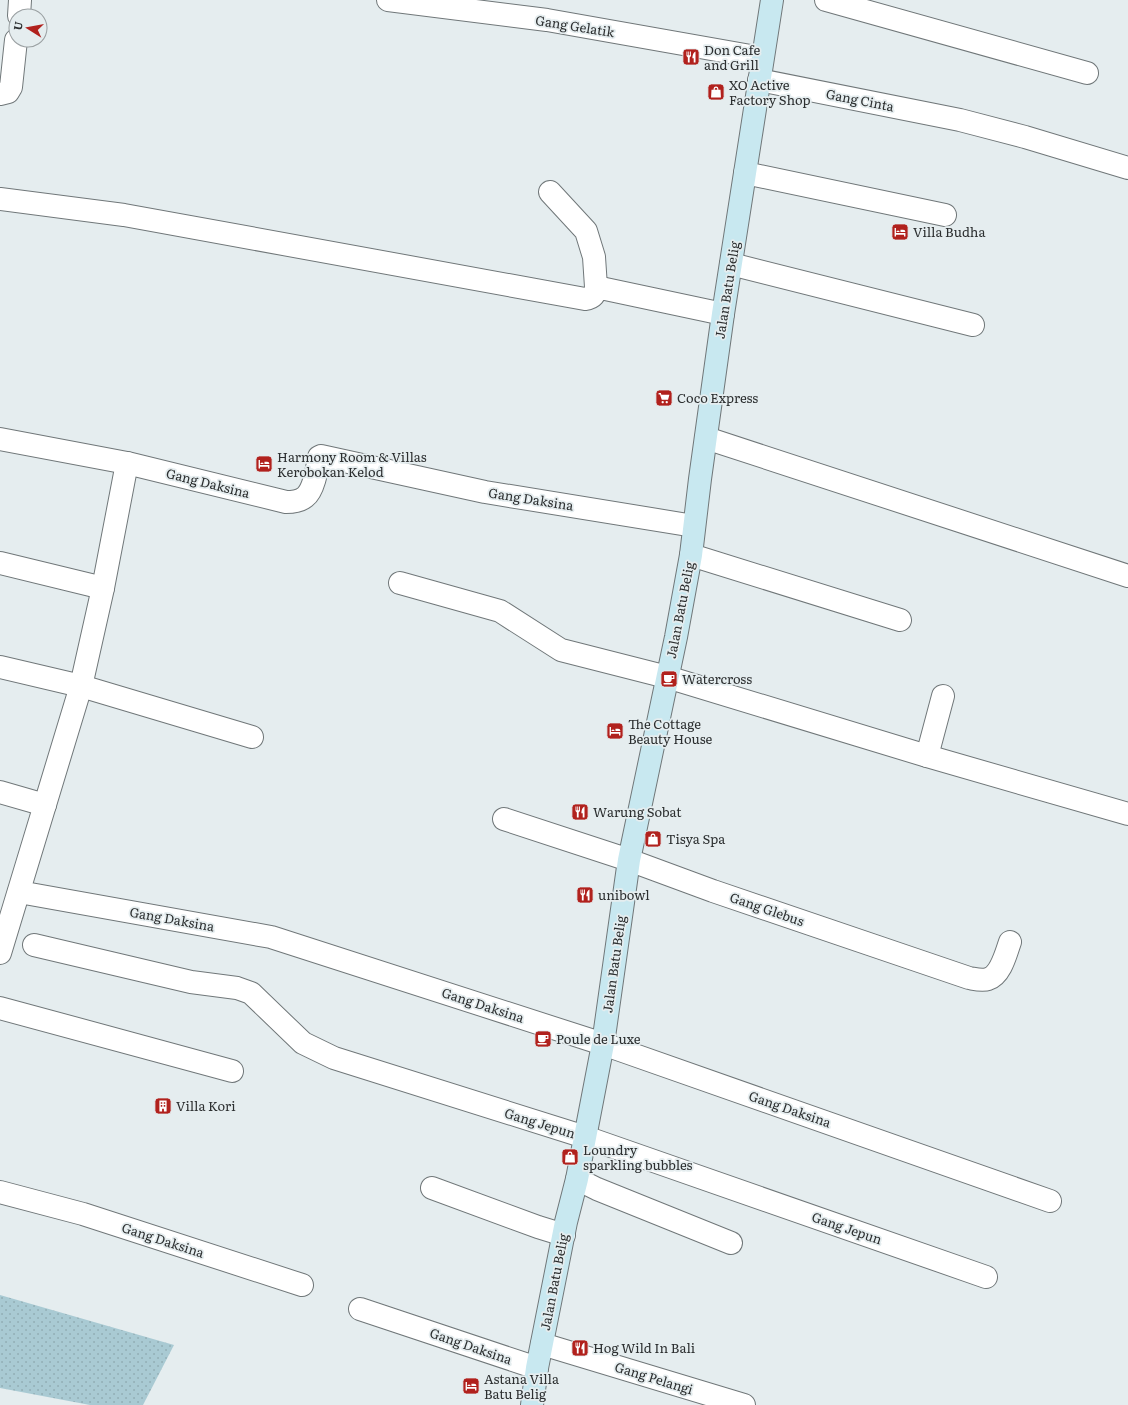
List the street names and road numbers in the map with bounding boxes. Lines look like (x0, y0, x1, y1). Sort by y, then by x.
street label: Gang Gelatik (534, 10, 617, 41)
street label: Gang Cinta (824, 84, 896, 115)
street label: Jalan Batu Belig (709, 239, 744, 340)
street label: Gang Daksina (164, 463, 252, 502)
street label: Gang Daksina (487, 482, 575, 515)
street label: Jalan Batu Belig (661, 559, 698, 660)
street label: Gang Glebus (727, 887, 807, 930)
street label: Gang Daksina (128, 902, 216, 935)
street label: Jalan Batu Belig (597, 913, 630, 1014)
street label: Gang Daksina (439, 982, 527, 1027)
street label: Gang Daksina (747, 1086, 834, 1131)
street label: Gang Jepun (502, 1103, 578, 1142)
street label: Gang Jepun (809, 1207, 885, 1249)
street label: Gang Daksina (119, 1217, 207, 1262)
street label: Jalan Batu Belig (535, 1231, 572, 1332)
street label: Gang Daksina (428, 1323, 515, 1368)
street label: Gang Pelangi (613, 1357, 696, 1399)

